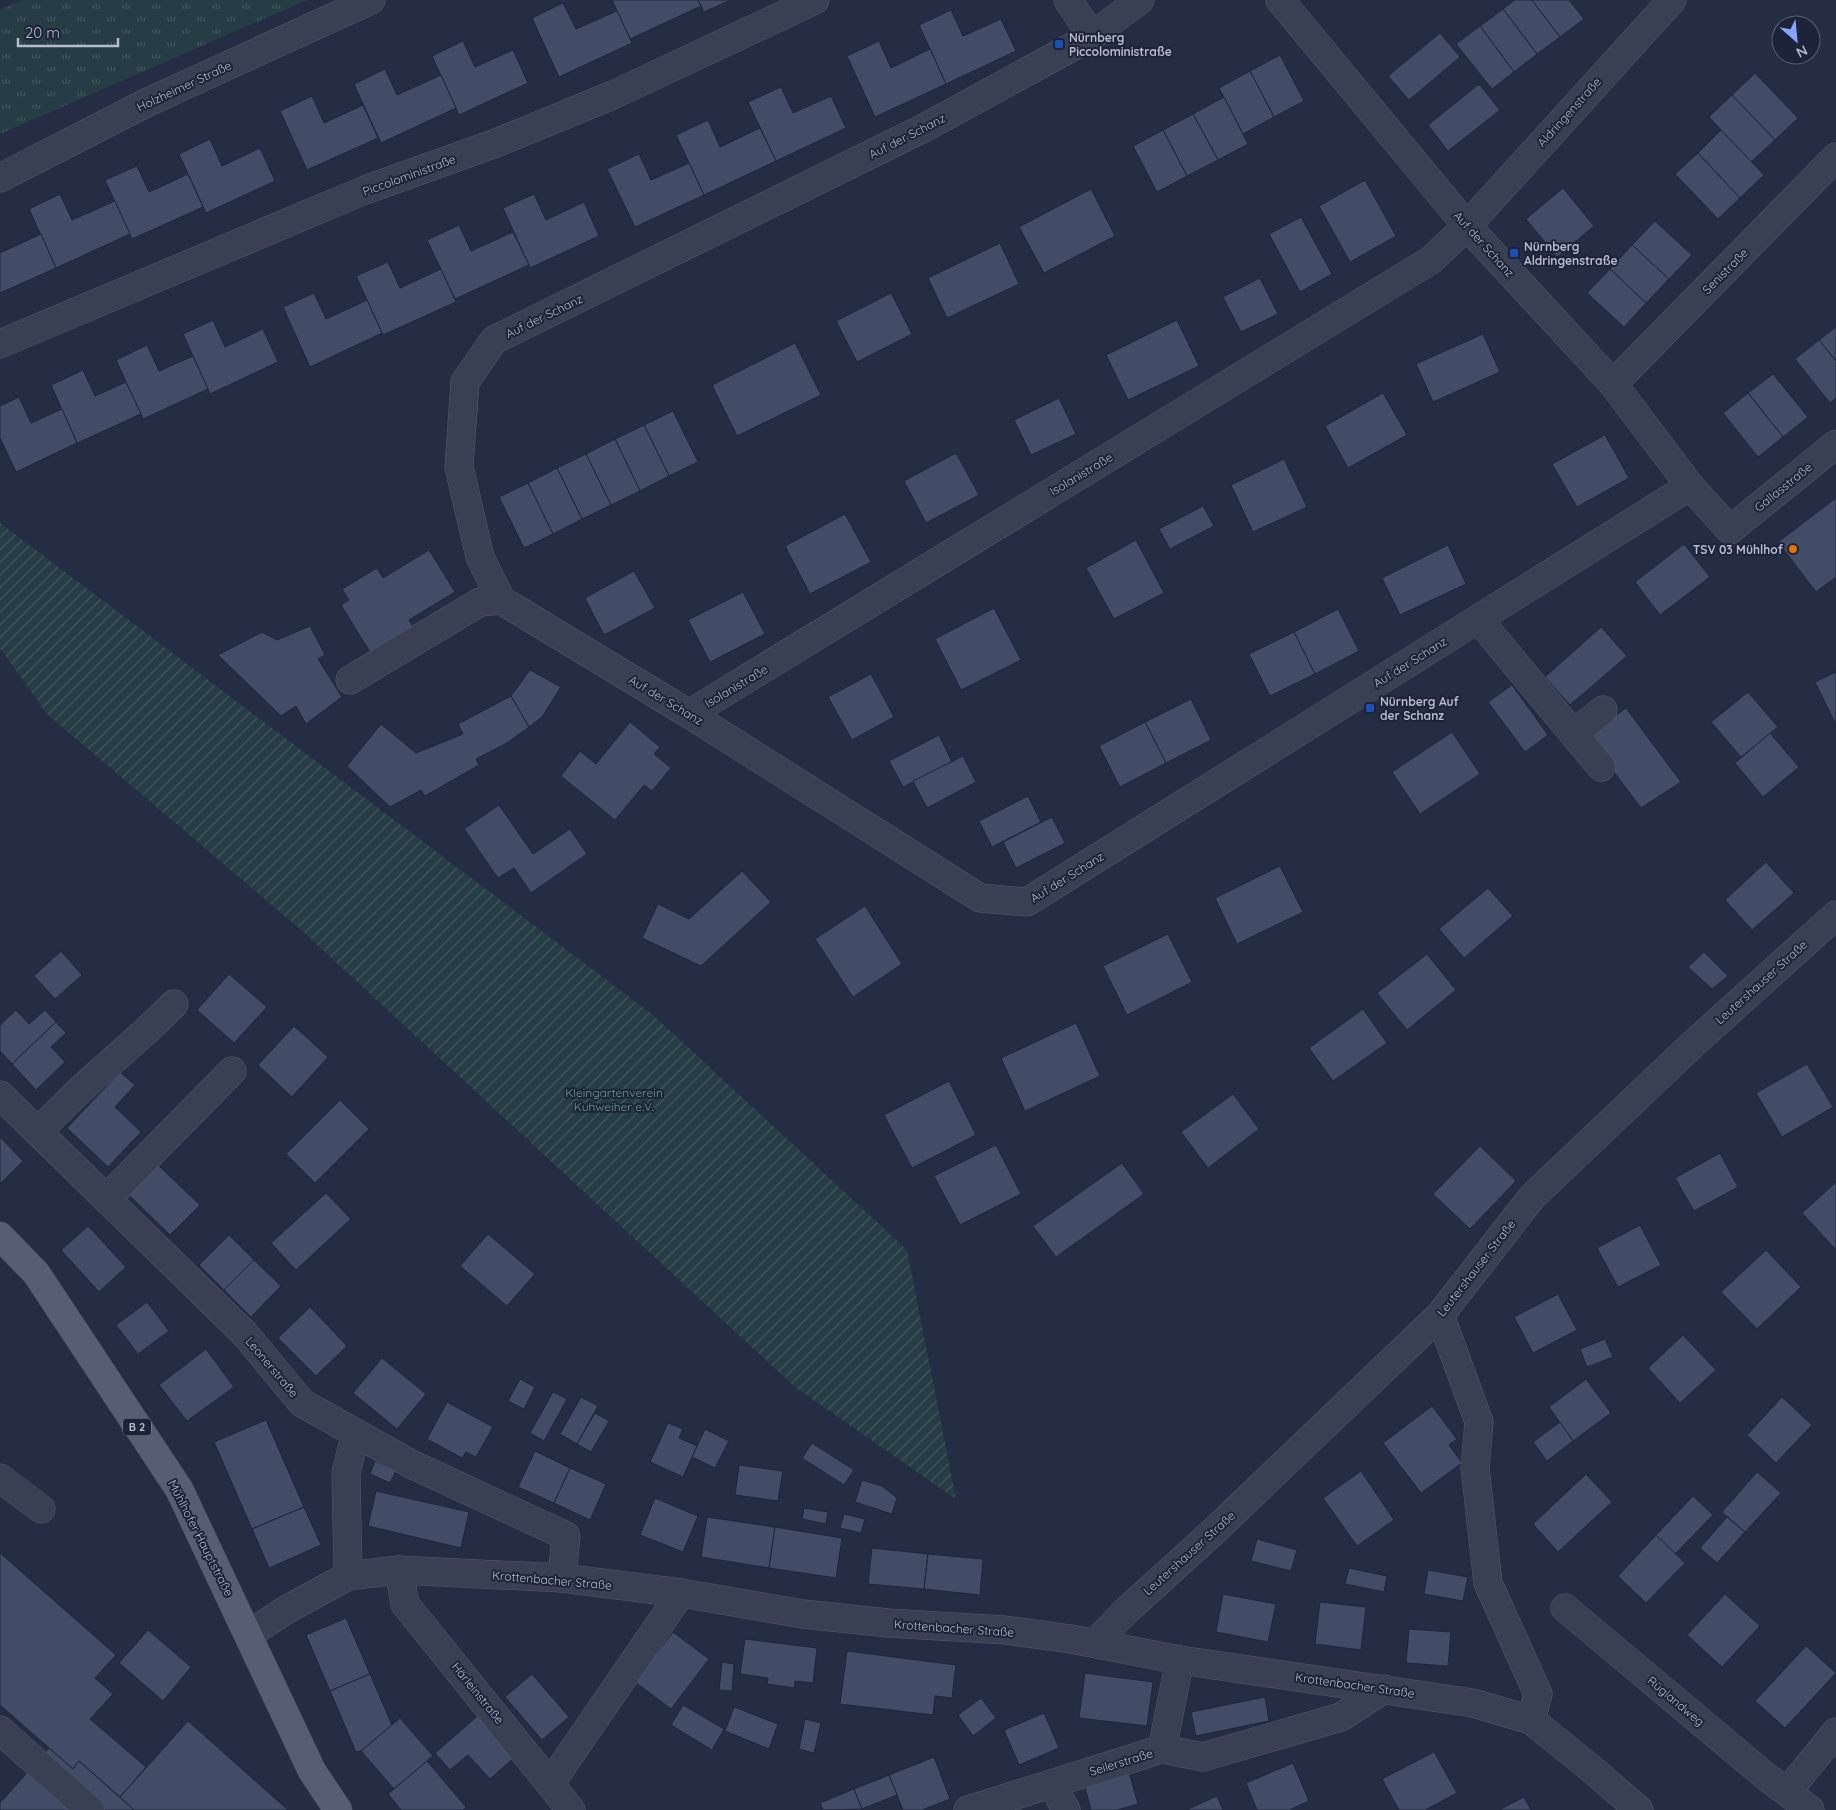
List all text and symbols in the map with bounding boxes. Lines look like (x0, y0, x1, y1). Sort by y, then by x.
scale bar (18, 15, 118, 47)
north arrow (1771, 15, 1821, 65)
text: 20 m (25, 23, 60, 42)
place label: Nürnberg Piccoloministraße (1069, 30, 1172, 59)
marker: Nürnberg Piccoloministraße (1053, 38, 1065, 50)
text: N (1793, 41, 1811, 62)
street label: Holzheimer Straße (134, 57, 234, 115)
street label: Aldringenstraße (1534, 74, 1604, 150)
street label: Auf der Schanz (866, 110, 948, 162)
street label: Piccoloministraße (360, 151, 458, 199)
street label: Auf der Schanz (1450, 208, 1518, 280)
place label: Nürnberg Aldringenstraße (1524, 239, 1618, 268)
street label: Senistraße (1699, 245, 1751, 297)
marker: Nürnberg Aldringenstraße (1508, 247, 1520, 259)
street label: Auf der Schanz (503, 291, 585, 341)
street label: Isolanistraße (1047, 449, 1115, 499)
street label: Gallasstraße (1751, 459, 1815, 515)
place label: TSV 03 Mühlhof (1693, 542, 1784, 557)
marker: TSV 03 Mühlhof (1787, 543, 1799, 555)
street label: Auf der Schanz (1371, 633, 1450, 691)
street label: Isolanistraße (702, 661, 770, 711)
street label: Auf der Schanz (626, 672, 706, 728)
place label: Nürnberg Auf der Schanz (1380, 694, 1459, 723)
marker: Nürnberg Auf der Schanz (1364, 702, 1376, 714)
street label: Auf der Schanz (1028, 848, 1107, 906)
street label: Leutershauser Straße (1712, 937, 1810, 1027)
park label: Kleingartenverein Kuhweiher e.V. (565, 1085, 663, 1114)
street label: Leutershauser Straße (1434, 1216, 1519, 1319)
street label: Leonerstraße (242, 1334, 302, 1400)
road number: B 2 (123, 1418, 151, 1435)
street label: Mühlhofer Hauptstraße (165, 1477, 237, 1599)
street label: Leutershauser Straße (1140, 1508, 1238, 1598)
street label: Krottenbacher Straße (491, 1567, 613, 1593)
street label: Krottenbacher Straße (893, 1616, 1015, 1640)
street label: Härleinstraße (449, 1659, 508, 1727)
street label: Krottenbacher Straße (1294, 1669, 1416, 1701)
street label: Rüglandweg (1645, 1673, 1707, 1729)
street label: Seilerstraße (1087, 1745, 1155, 1779)

